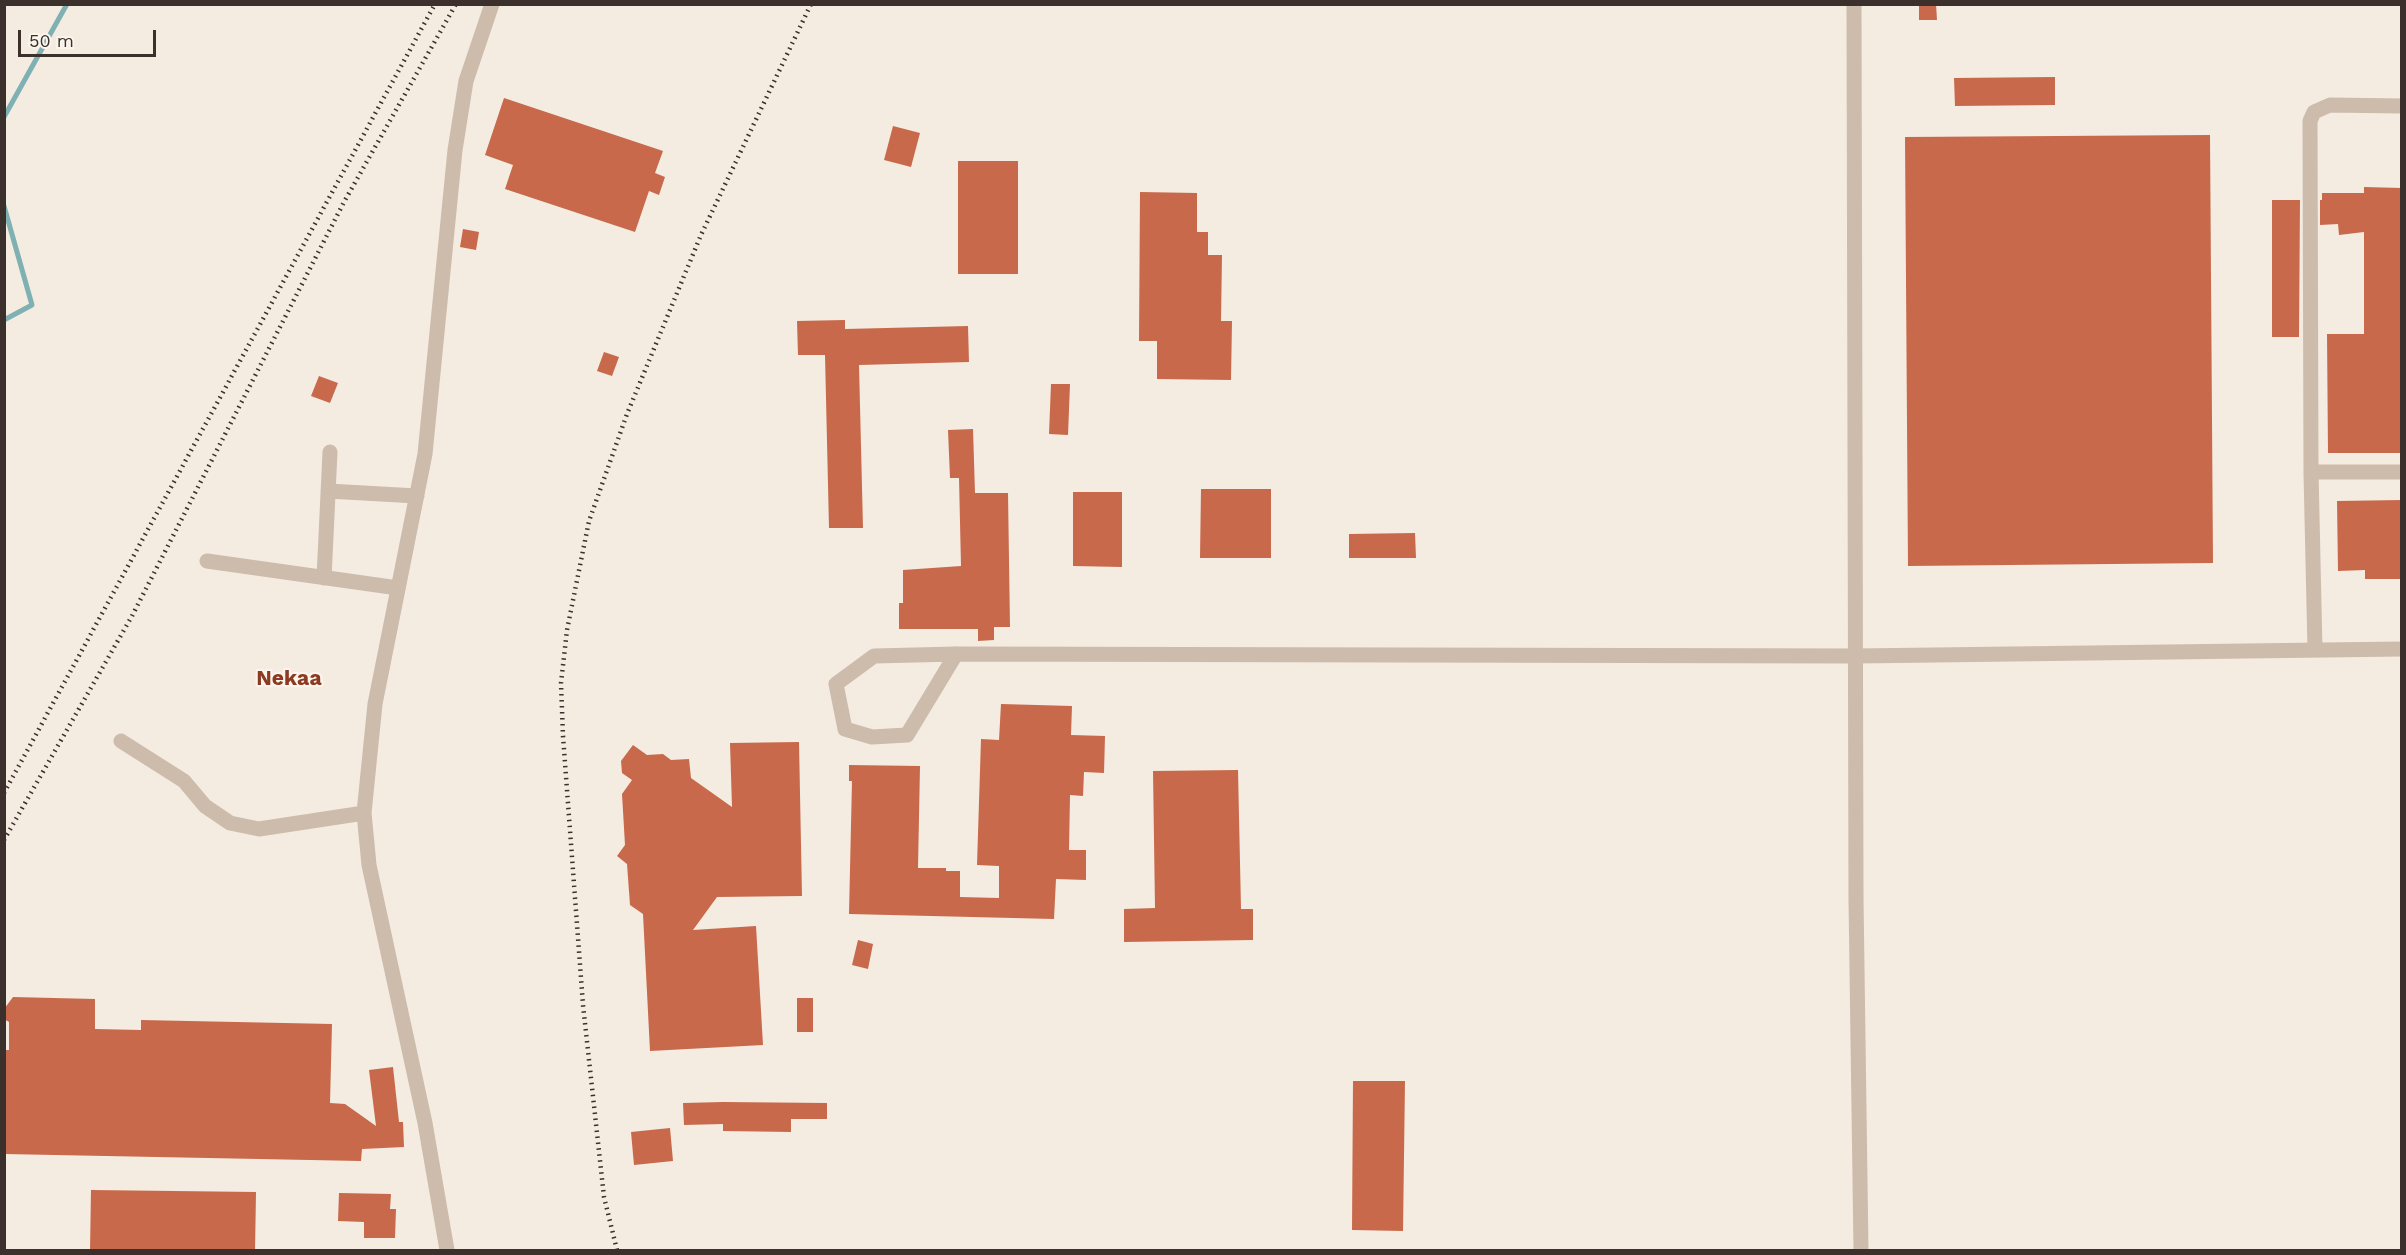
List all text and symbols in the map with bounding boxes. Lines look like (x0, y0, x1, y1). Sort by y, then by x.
scale bar (21, 18, 159, 56)
text: 50 m (29, 30, 74, 51)
district label: Nekaa (256, 666, 322, 692)

